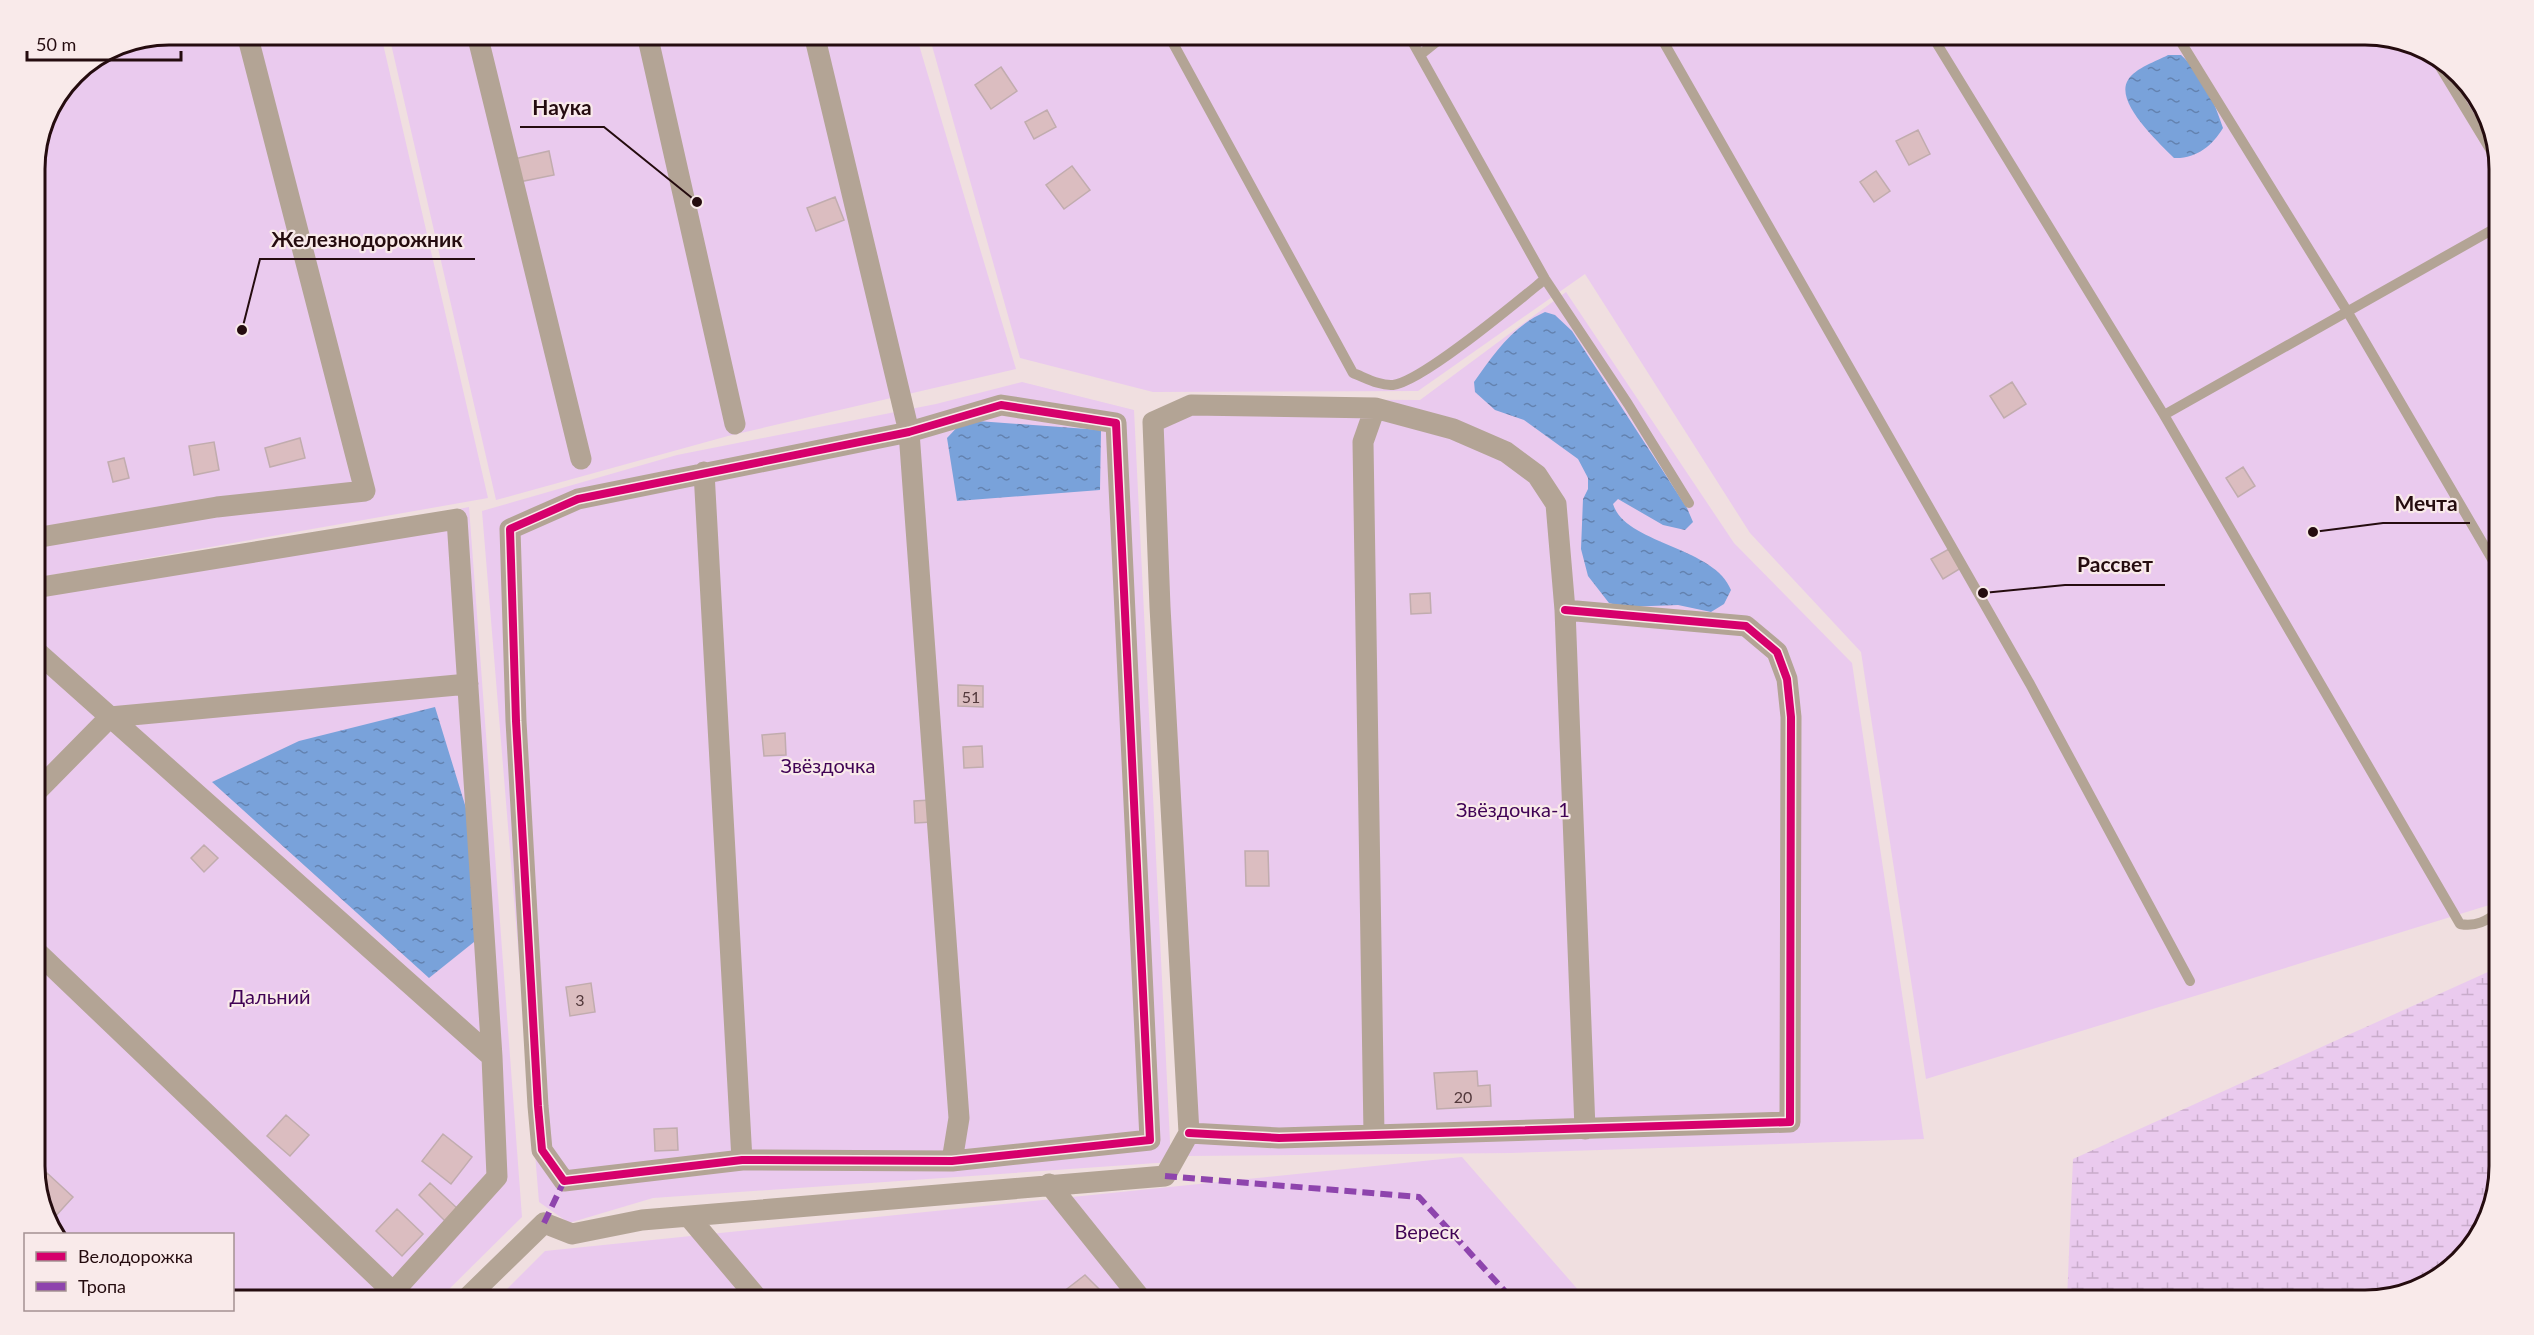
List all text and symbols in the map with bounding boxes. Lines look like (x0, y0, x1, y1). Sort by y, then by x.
scale bar (27, 24, 182, 62)
text: 50 m (36, 33, 76, 55)
callout: Наука (520, 88, 604, 127)
text: Наука (532, 94, 592, 119)
callout: Железнодорожник (260, 220, 475, 259)
text: Железнодорожник (271, 226, 463, 251)
callout: Мечта (2383, 484, 2470, 523)
text: Мечта (2394, 490, 2458, 515)
callout: Рассвет (2065, 546, 2165, 585)
text: Рассвет (2077, 551, 2153, 576)
house number: 51 (962, 687, 980, 706)
park label: Звёздочка (781, 753, 875, 777)
park label: Звёздочка-1 (1456, 797, 1570, 821)
park label: Дальний (229, 984, 311, 1008)
house number: 3 (575, 990, 585, 1009)
house number: 20 (1454, 1087, 1472, 1106)
park label: Вереск (1395, 1219, 1460, 1243)
legend (24, 1233, 234, 1311)
text: Велодорожка (78, 1245, 193, 1267)
text: Тропа (78, 1275, 126, 1297)

